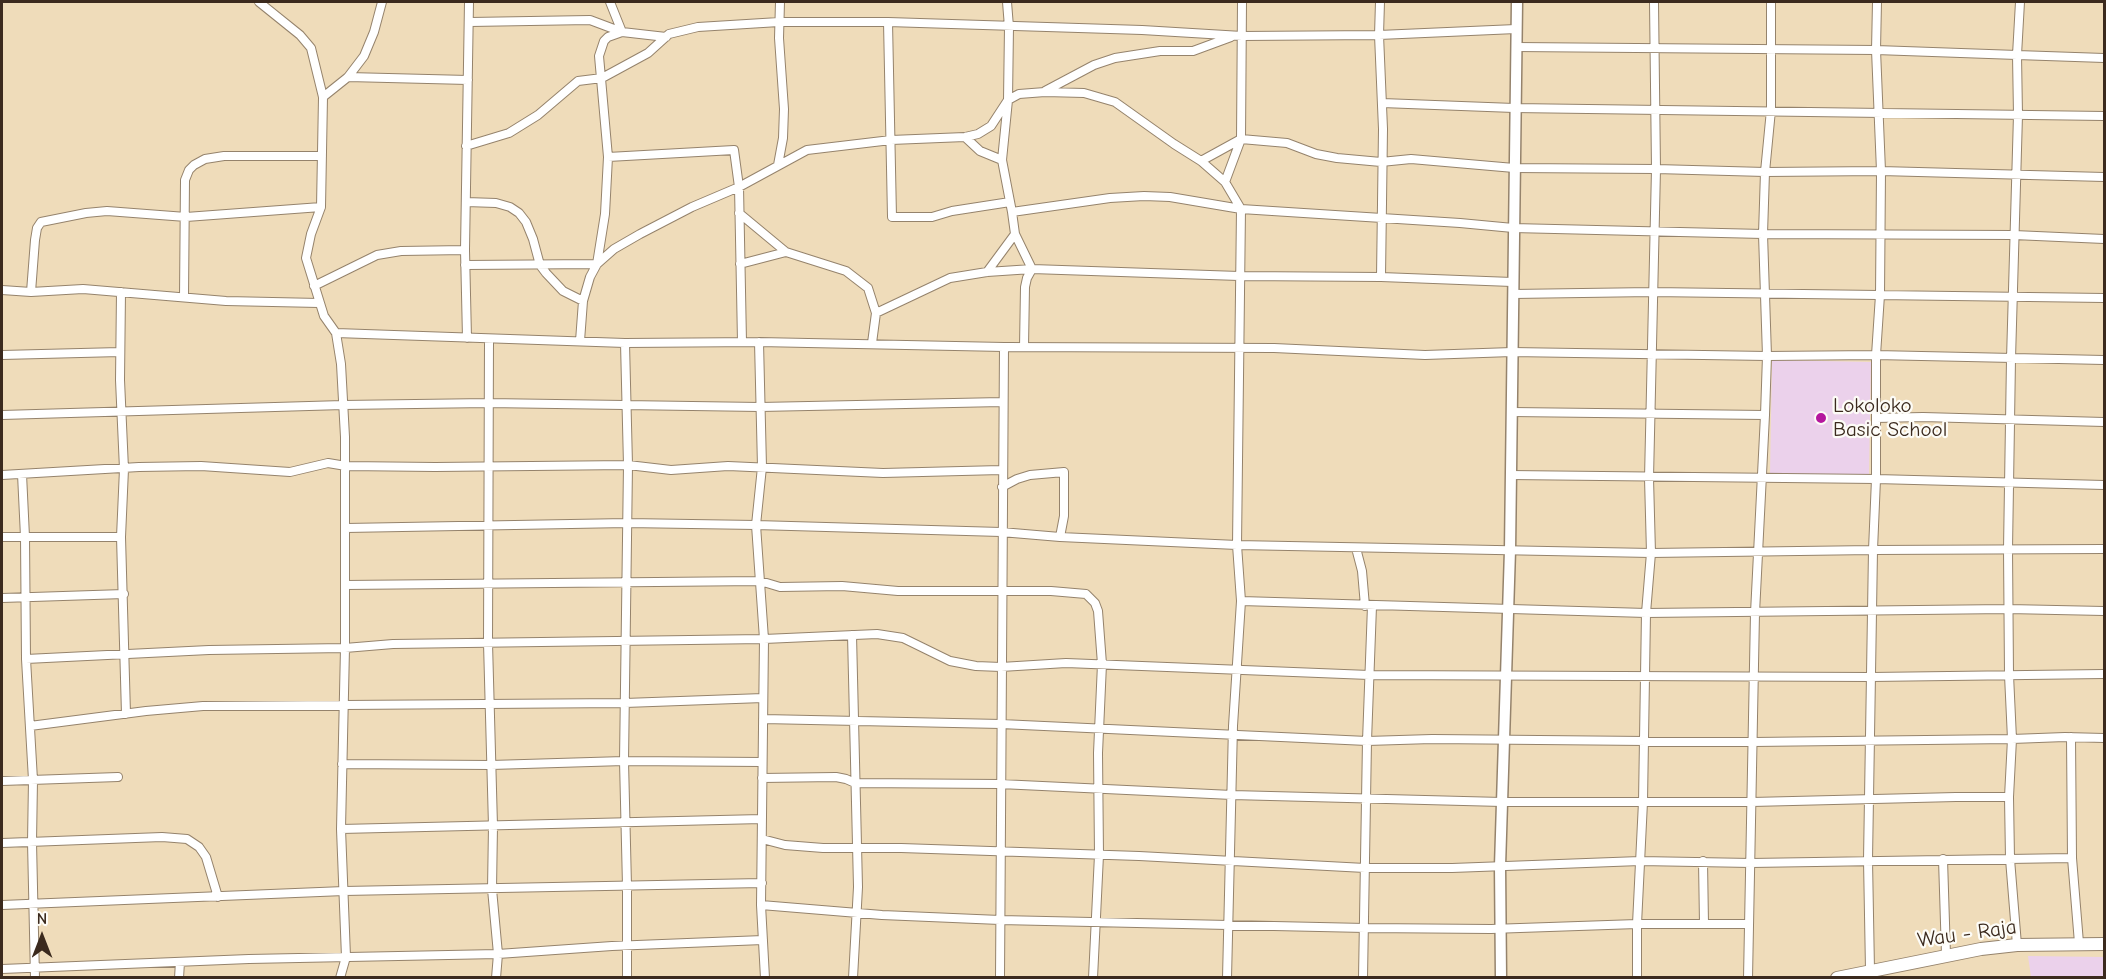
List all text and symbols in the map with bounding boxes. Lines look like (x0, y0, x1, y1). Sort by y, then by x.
place label: Lokoloko Basic School (1833, 393, 1947, 443)
marker: Lokoloko Basic School (1814, 411, 1828, 425)
north arrow (12, 907, 72, 967)
text: N (37, 910, 47, 928)
street label: Wau - Raja (1916, 915, 2018, 953)

